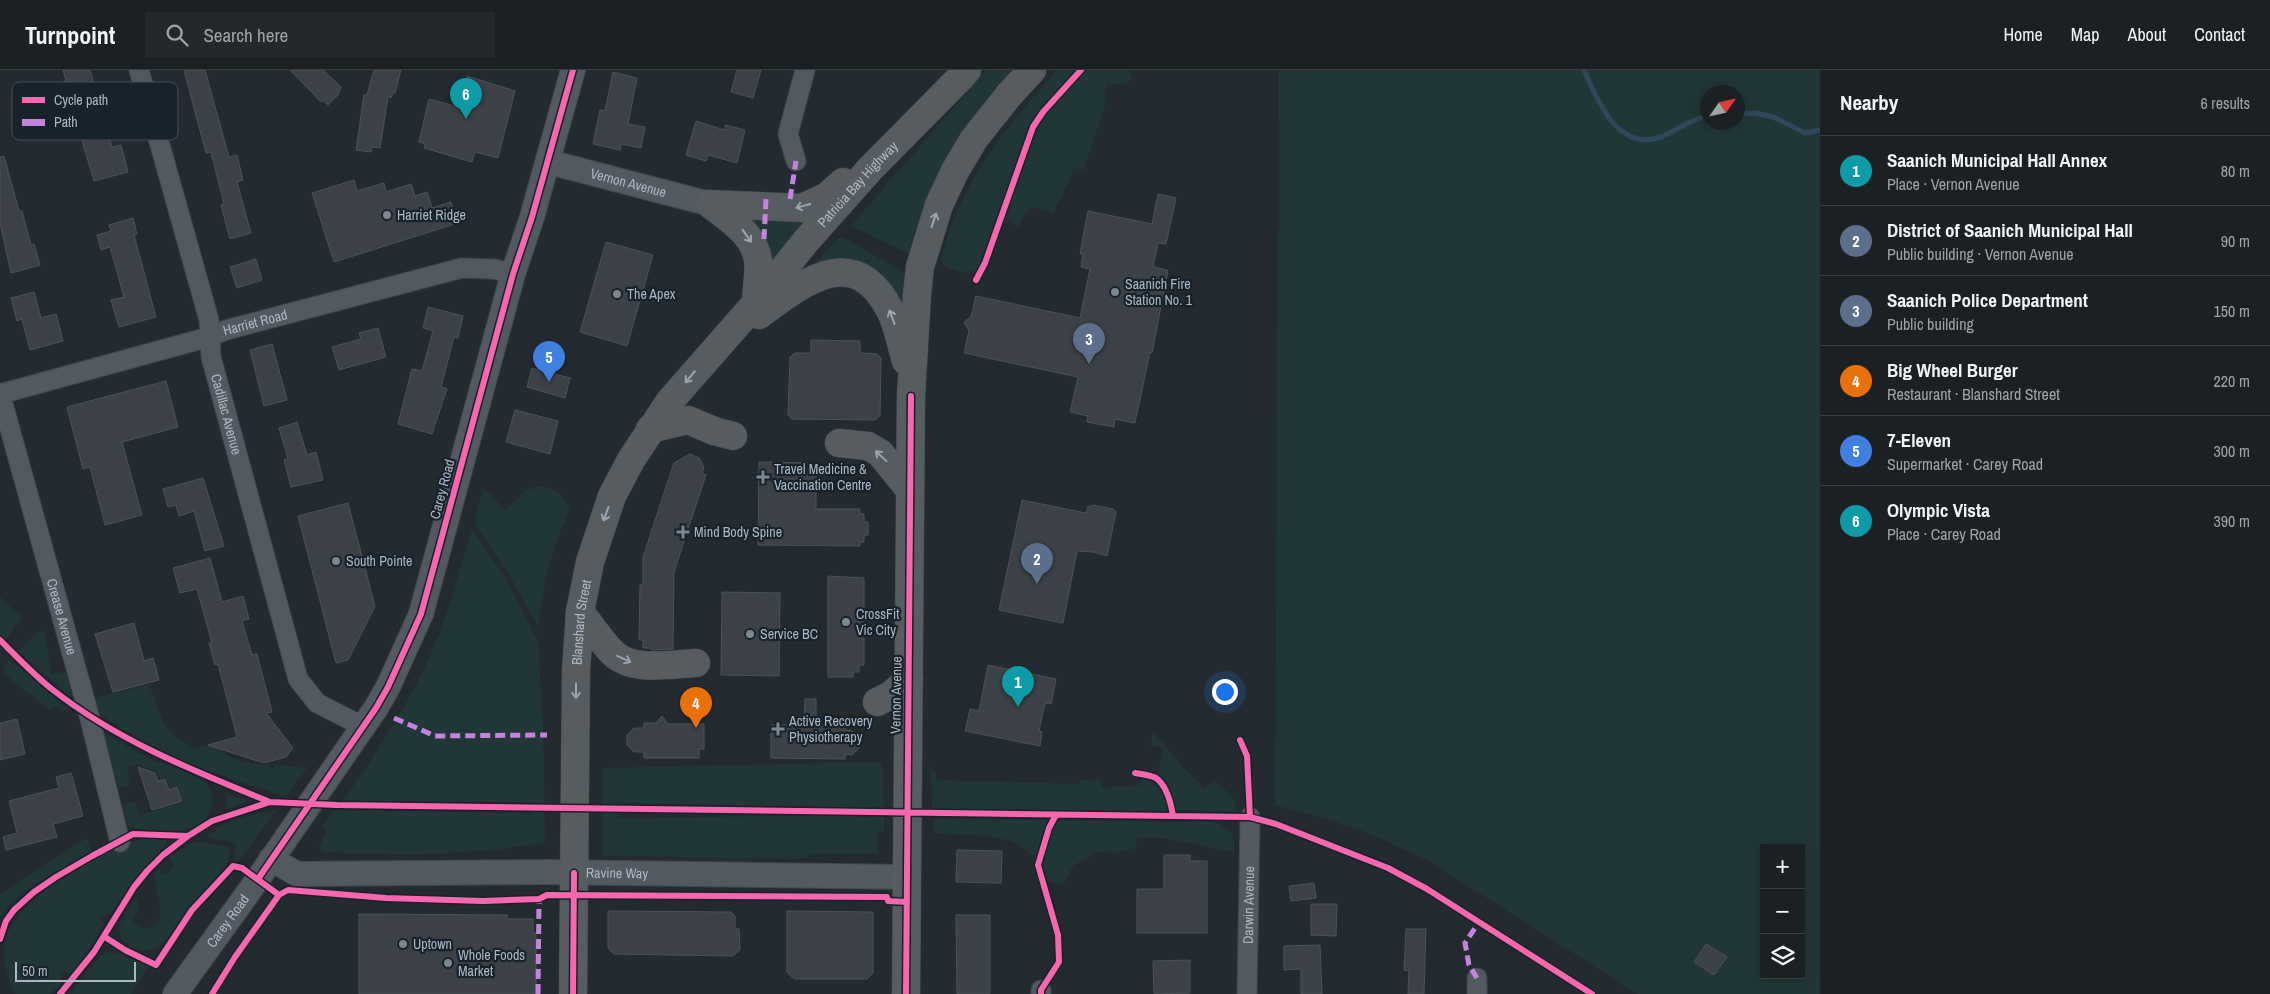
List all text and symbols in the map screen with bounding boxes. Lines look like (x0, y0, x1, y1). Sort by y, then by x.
search box (145, 12, 495, 57)
text: Turnpoint (25, 19, 115, 51)
icon: search (163, 21, 191, 49)
text: Search here (203, 22, 288, 48)
text: Home (2003, 22, 2043, 47)
text: Map (2071, 22, 2100, 47)
text: About (2128, 22, 2166, 47)
text: Contact (2194, 22, 2245, 47)
pin: 6 (450, 78, 482, 119)
legend (12, 82, 178, 140)
north arrow (1700, 85, 1745, 130)
text: Nearby (1840, 88, 1898, 117)
text: Cycle path (54, 91, 108, 109)
text: 6 results (2200, 92, 2250, 114)
text: Path (54, 113, 78, 131)
street label: Patricia Bay Highway (814, 137, 902, 231)
text: Saanich Municipal Hall Annex (1887, 147, 2107, 173)
text: 1 (1852, 160, 1860, 182)
text: 80 m (2221, 160, 2250, 182)
street label: Vernon Avenue (588, 164, 668, 201)
text: Place · Vernon Avenue (1887, 173, 2020, 195)
one-way arrow (795, 202, 811, 211)
place label: Harriet Ridge (397, 206, 466, 224)
marker: Harriet Ridge (381, 209, 393, 221)
one-way arrow (930, 213, 939, 229)
text: District of Saanich Municipal Hall (1887, 217, 2133, 243)
one-way arrow (742, 229, 752, 243)
text: 2 (1852, 230, 1860, 252)
text: 90 m (2221, 230, 2250, 252)
text: Public building · Vernon Avenue (1887, 243, 2074, 265)
place label: Saanich Fire Station No. 1 (1125, 275, 1193, 309)
place label: The Apex (627, 285, 676, 303)
marker: Saanich Fire Station No. 1 (1109, 286, 1121, 298)
text: Saanich Police Department (1887, 287, 2088, 313)
marker: The Apex (611, 288, 623, 300)
text: 3 (1852, 300, 1860, 322)
text: 150 m (2214, 300, 2250, 322)
street label: Harriet Road (221, 305, 289, 339)
one-way arrow (887, 309, 896, 325)
text: Public building (1887, 313, 1974, 335)
pin: 3 (1073, 323, 1105, 364)
pin: 5 (533, 341, 565, 382)
text: Big Wheel Burger (1887, 357, 2018, 383)
one-way arrow (685, 370, 696, 383)
text: 4 (1852, 370, 1860, 392)
text: 220 m (2214, 370, 2250, 392)
street label: Cadillac Avenue (207, 372, 246, 457)
text: Restaurant · Blanshard Street (1887, 383, 2060, 405)
text: 7-Eleven (1887, 427, 1951, 453)
text: 5 (1852, 440, 1860, 462)
text: 300 m (2214, 440, 2250, 462)
one-way arrow (874, 450, 887, 461)
text: Supermarket · Carey Road (1887, 453, 2043, 475)
street label: Carey Road (425, 457, 459, 521)
place label: Travel Medicine & Vaccination Centre (774, 460, 871, 494)
marker: Travel Medicine & Vaccination Centre (756, 470, 770, 484)
text: Olympic Vista (1887, 497, 1990, 523)
one-way arrow (601, 506, 610, 522)
text: 6 (1852, 510, 1860, 532)
text: 390 m (2214, 510, 2250, 532)
place label: Mind Body Spine (694, 523, 782, 541)
text: Place · Carey Road (1887, 523, 2001, 545)
marker: Mind Body Spine (676, 525, 690, 539)
pin: 2 (1021, 543, 1053, 584)
place label: South Pointe (346, 552, 412, 570)
marker: South Pointe (330, 555, 342, 567)
street label: Crease Avenue (43, 576, 81, 657)
street label: Blanshard Street (567, 578, 595, 665)
place label: CrossFit Vic City (856, 605, 899, 639)
marker: CrossFit Vic City (840, 616, 852, 628)
place label: Service BC (760, 625, 818, 643)
marker: Service BC (744, 628, 756, 640)
one-way arrow (617, 655, 632, 665)
street label: Vernon Avenue (886, 656, 906, 734)
pin: 1 (1002, 666, 1034, 707)
your location (1212, 679, 1238, 705)
one-way arrow (571, 682, 581, 698)
pin: 4 (680, 687, 712, 728)
place label: Active Recovery Physiotherapy (788, 712, 873, 746)
marker: Active Recovery Physiotherapy (771, 722, 785, 736)
map controls (1760, 844, 1805, 979)
button: + (1760, 844, 1805, 889)
street label: Ravine Way (586, 864, 648, 882)
street label: Darwin Avenue (1239, 866, 1258, 944)
button: − (1760, 889, 1805, 934)
street label: Carey Road (202, 891, 253, 951)
button: layers (1760, 934, 1805, 979)
place label: Uptown (413, 935, 452, 953)
marker: Uptown (397, 938, 409, 950)
place label: Whole Foods Market (458, 946, 525, 980)
marker: Whole Foods Market (442, 957, 454, 969)
scale bar (15, 959, 136, 982)
text: 50 m (22, 962, 48, 980)

